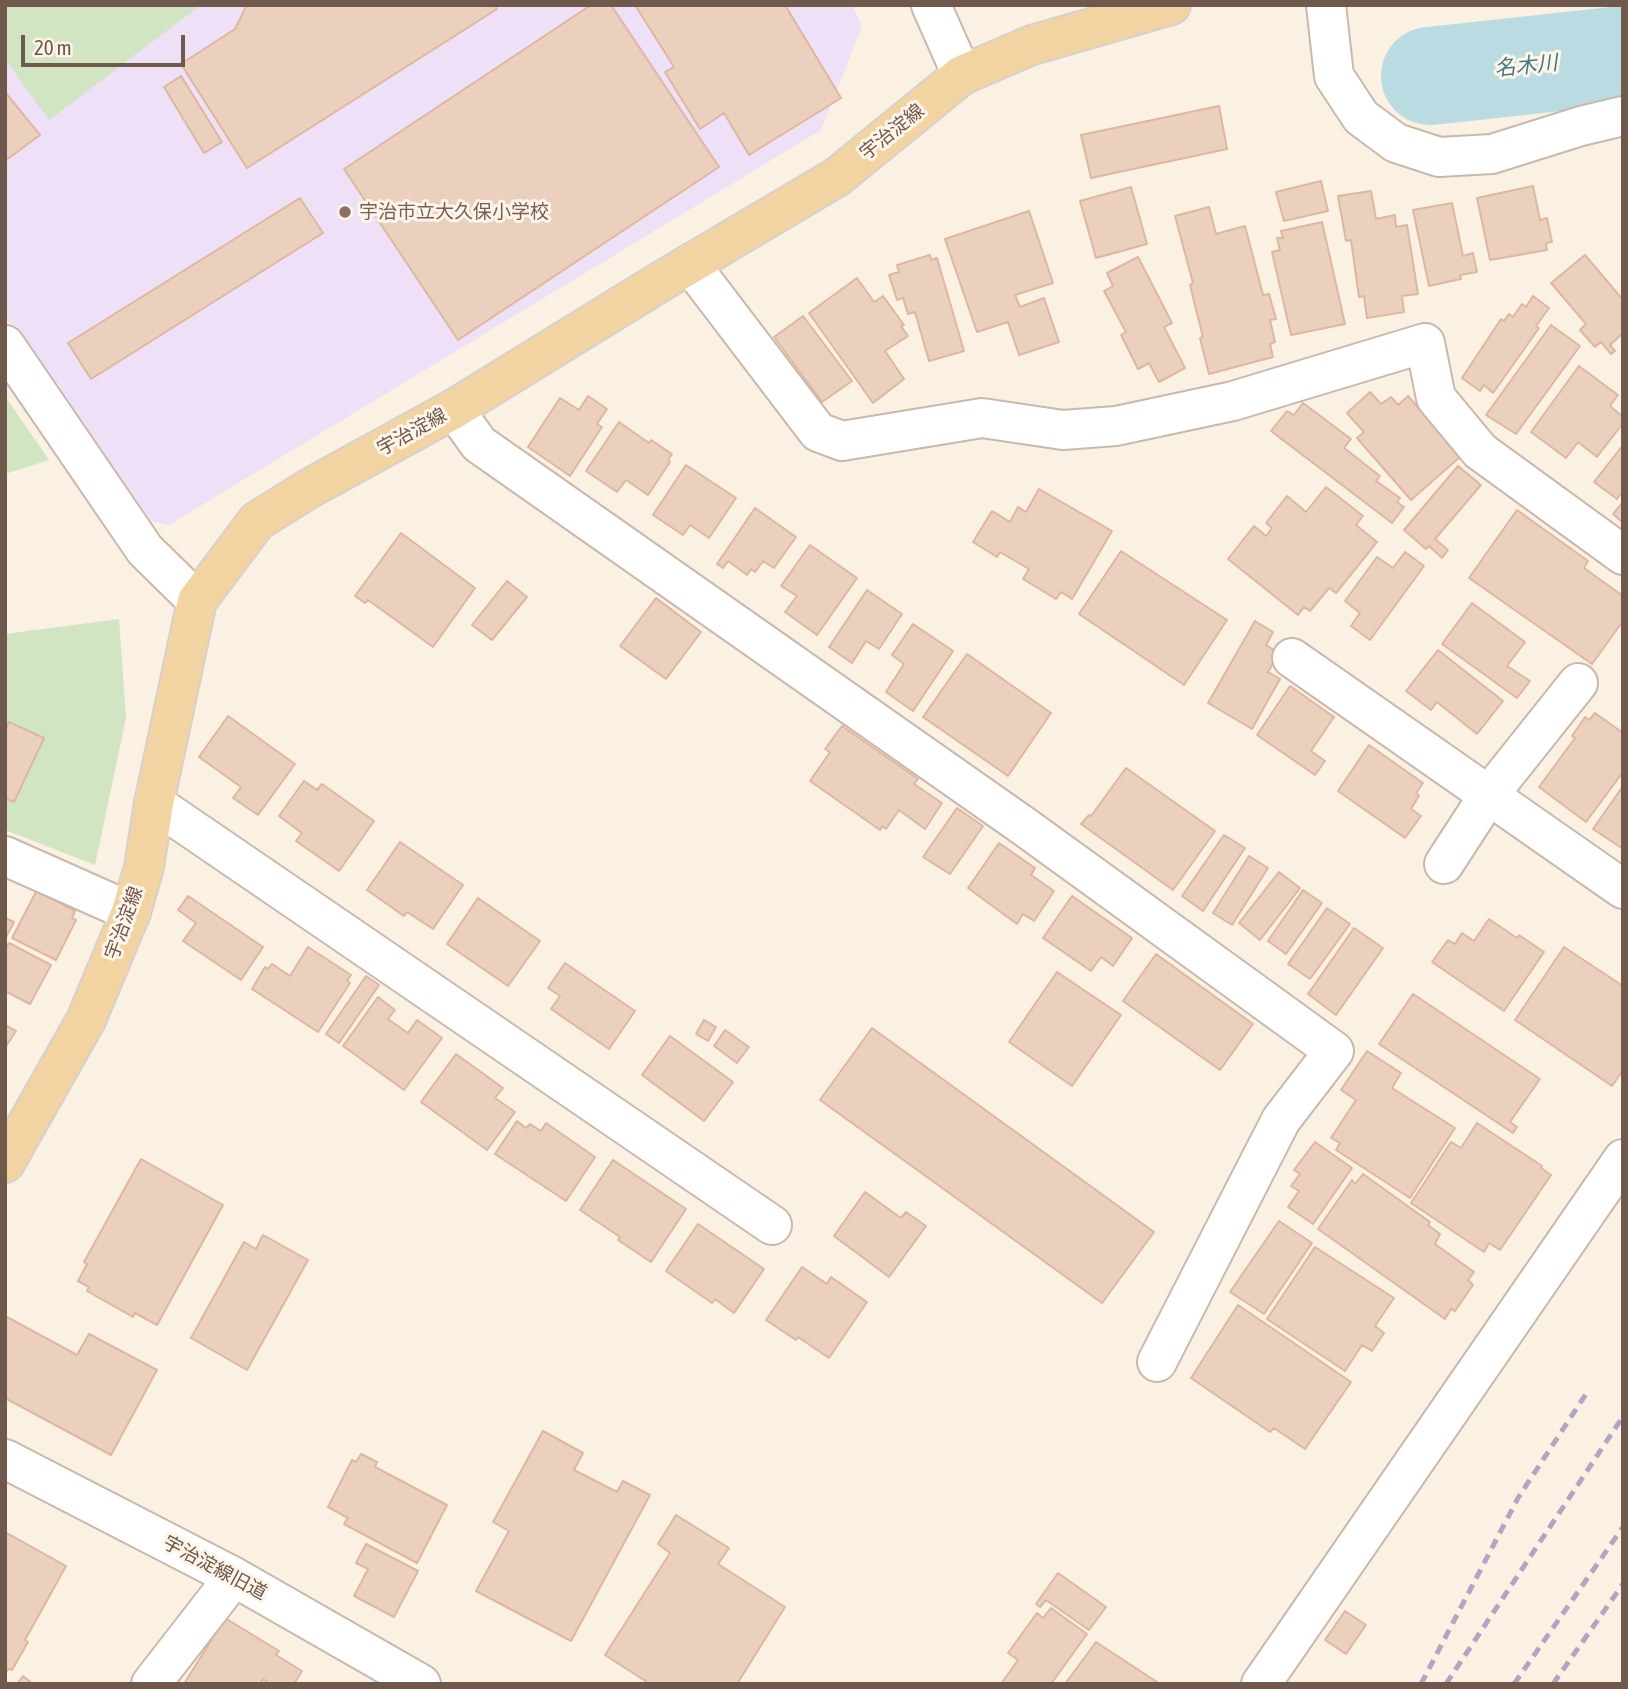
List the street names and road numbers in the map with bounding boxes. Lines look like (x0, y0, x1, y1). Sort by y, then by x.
street label: 宇治淀線 (855, 99, 929, 165)
street label: 宇治淀線 (373, 404, 451, 460)
street label: 宇治淀線 (100, 883, 148, 963)
street label: 宇治淀線旧道 (159, 1531, 271, 1605)

